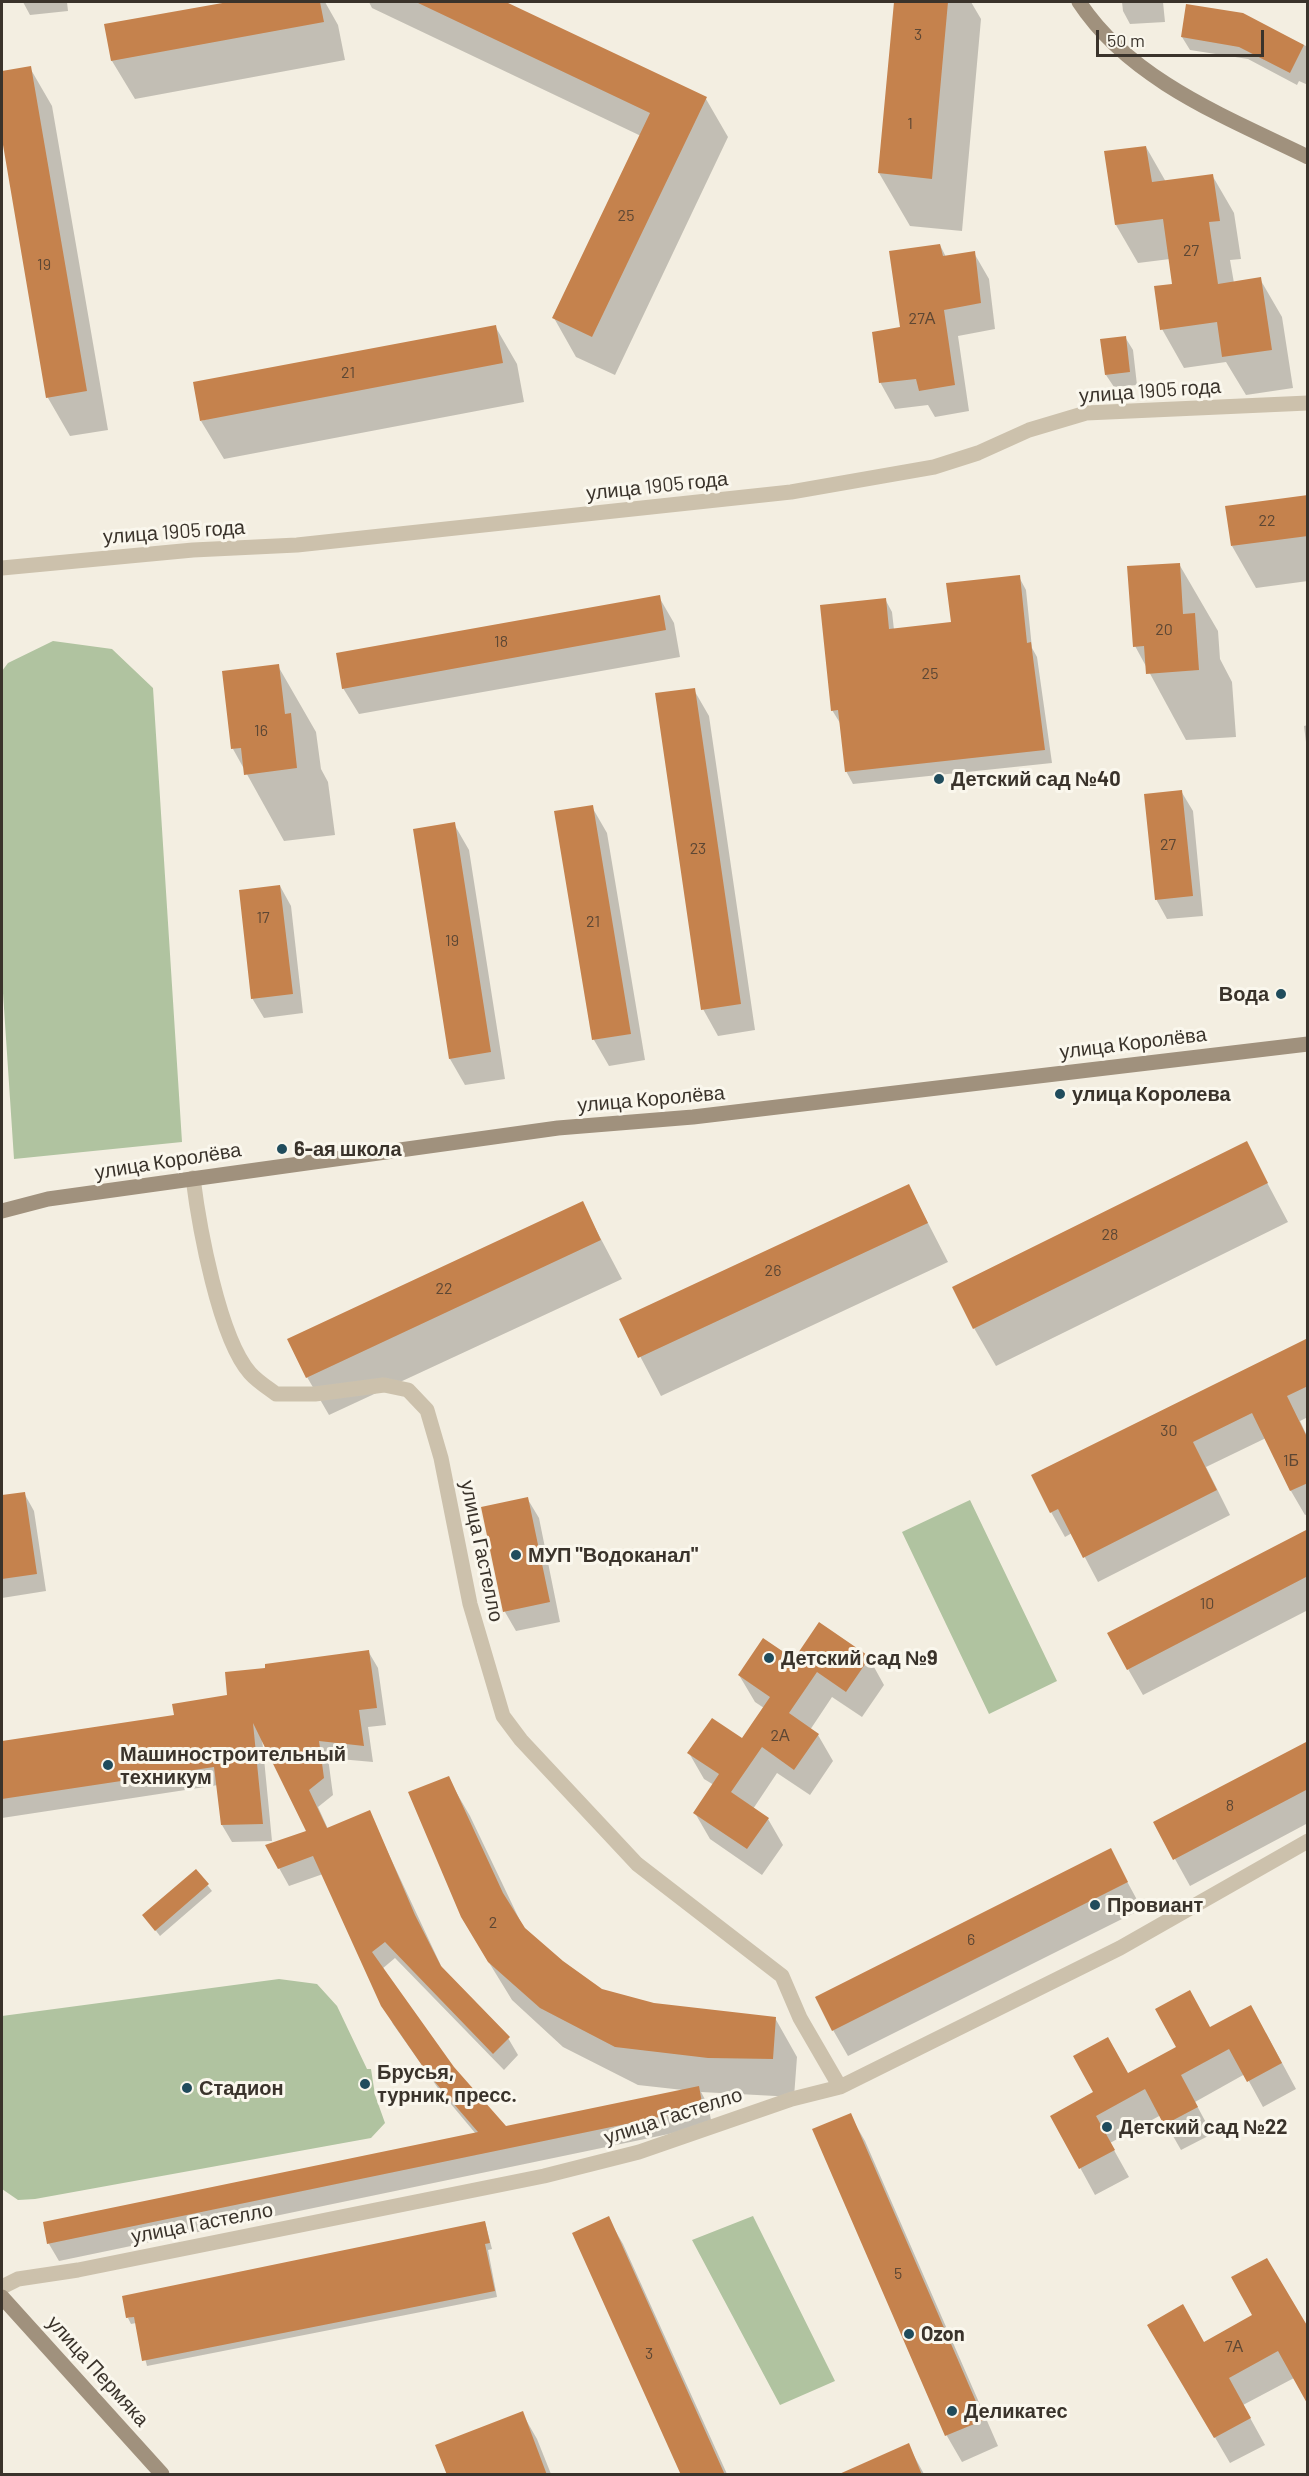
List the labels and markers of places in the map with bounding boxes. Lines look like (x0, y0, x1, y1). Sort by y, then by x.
place label: Детский сад №40 (951, 767, 1121, 791)
marker: Детский сад №40 (932, 772, 946, 786)
place label: Вода (1219, 982, 1269, 1006)
marker: Вода (1274, 987, 1288, 1001)
place label: улица Королева (1072, 1082, 1231, 1106)
marker: улица Королева (1053, 1087, 1067, 1101)
place label: 6-ая школа (294, 1137, 402, 1161)
marker: 6-ая школа (275, 1142, 289, 1156)
place label: МУП "Водоканал" (528, 1543, 698, 1567)
marker: МУП "Водоканал" (509, 1548, 523, 1562)
place label: Детский сад №9 (781, 1646, 938, 1670)
marker: Детский сад №9 (762, 1651, 776, 1665)
place label: Машиностроительный техникум (120, 1742, 346, 1789)
marker: Машиностроительный техникум (101, 1758, 115, 1772)
place label: Провиант (1107, 1893, 1203, 1917)
marker: Провиант (1088, 1898, 1102, 1912)
place label: Брусья, турник, пресс. (377, 2060, 517, 2107)
place label: Стадион (199, 2076, 284, 2100)
marker: Брусья, турник, пресс. (358, 2077, 372, 2091)
marker: Стадион (180, 2081, 194, 2095)
place label: Детский сад №22 (1119, 2115, 1287, 2139)
marker: Детский сад №22 (1100, 2120, 1114, 2134)
place label: Ozon (921, 2322, 965, 2346)
marker: Ozon (902, 2327, 916, 2341)
place label: Деликатес (964, 2399, 1068, 2423)
marker: Деликатес (945, 2404, 959, 2418)

